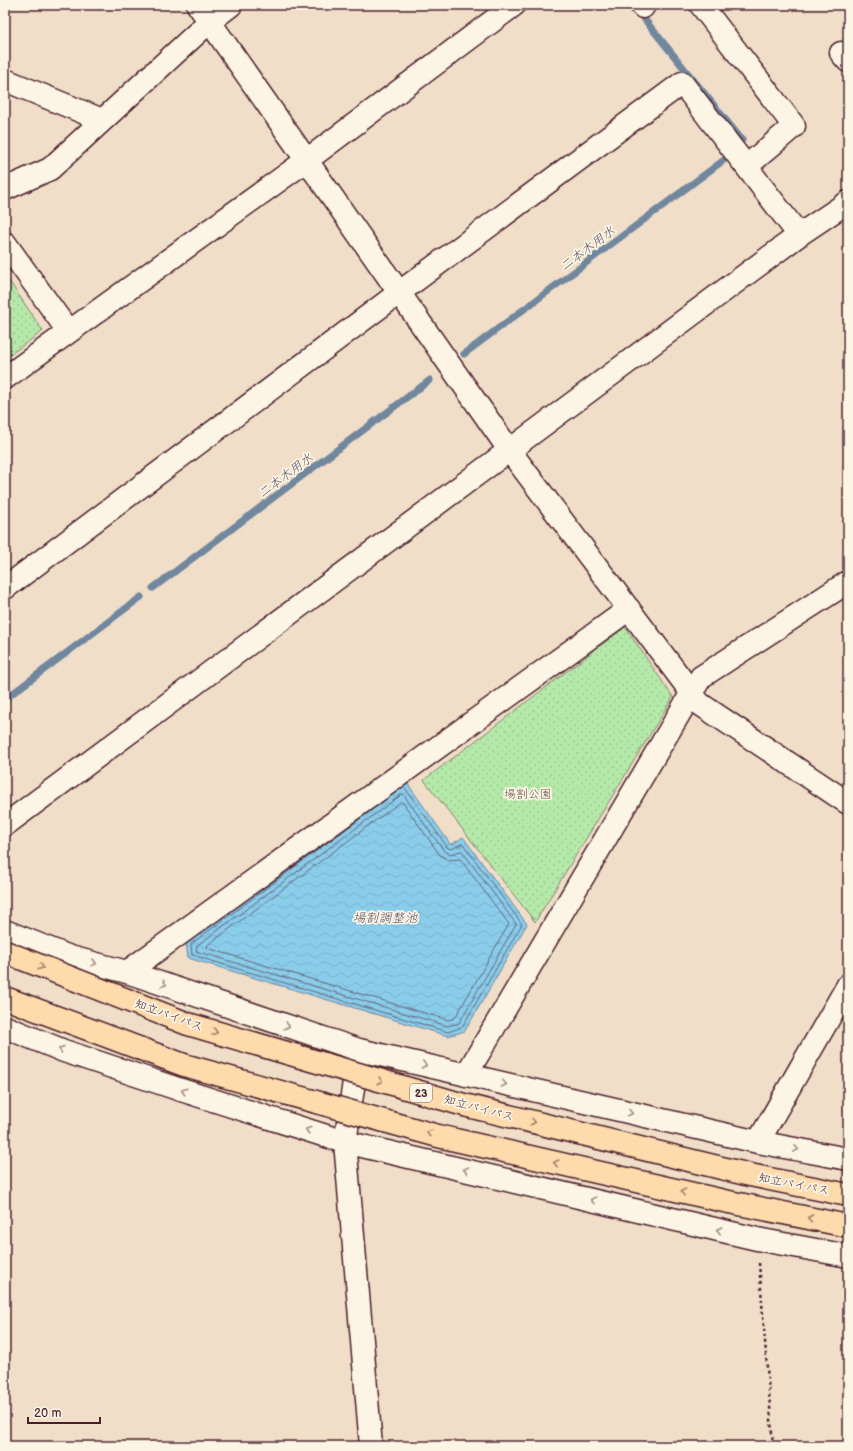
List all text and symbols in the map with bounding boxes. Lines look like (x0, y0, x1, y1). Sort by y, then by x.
water label: 二本木用水 (557, 223, 618, 275)
water label: 二本木用水 (255, 450, 316, 502)
park label: 場割公園 (504, 787, 552, 802)
water label: 場割調整池 (352, 910, 418, 926)
one-way arrow (90, 958, 97, 967)
one-way arrow (38, 962, 45, 970)
one-way arrow (161, 979, 168, 988)
street label: 知立バイパス (133, 996, 205, 1035)
one-way arrow (284, 1021, 291, 1029)
one-way arrow (212, 1027, 219, 1036)
one-way arrow (57, 1046, 64, 1054)
one-way arrow (421, 1061, 428, 1069)
one-way arrow (377, 1076, 384, 1085)
one-way arrow (500, 1079, 507, 1088)
road number: 23 (410, 1084, 432, 1102)
one-way arrow (181, 1087, 188, 1096)
street label: 知立バイパス (442, 1092, 515, 1125)
one-way arrow (626, 1108, 633, 1117)
one-way arrow (530, 1118, 536, 1126)
one-way arrow (305, 1126, 312, 1135)
one-way arrow (426, 1130, 432, 1138)
one-way arrow (793, 1144, 799, 1153)
one-way arrow (553, 1159, 559, 1167)
one-way arrow (463, 1167, 469, 1175)
street label: 知立バイパス (757, 1170, 831, 1199)
one-way arrow (679, 1188, 686, 1196)
one-way arrow (590, 1197, 596, 1205)
one-way arrow (807, 1215, 813, 1223)
one-way arrow (716, 1227, 722, 1235)
scale bar (28, 1399, 100, 1425)
text: 20 m (34, 1406, 61, 1421)

